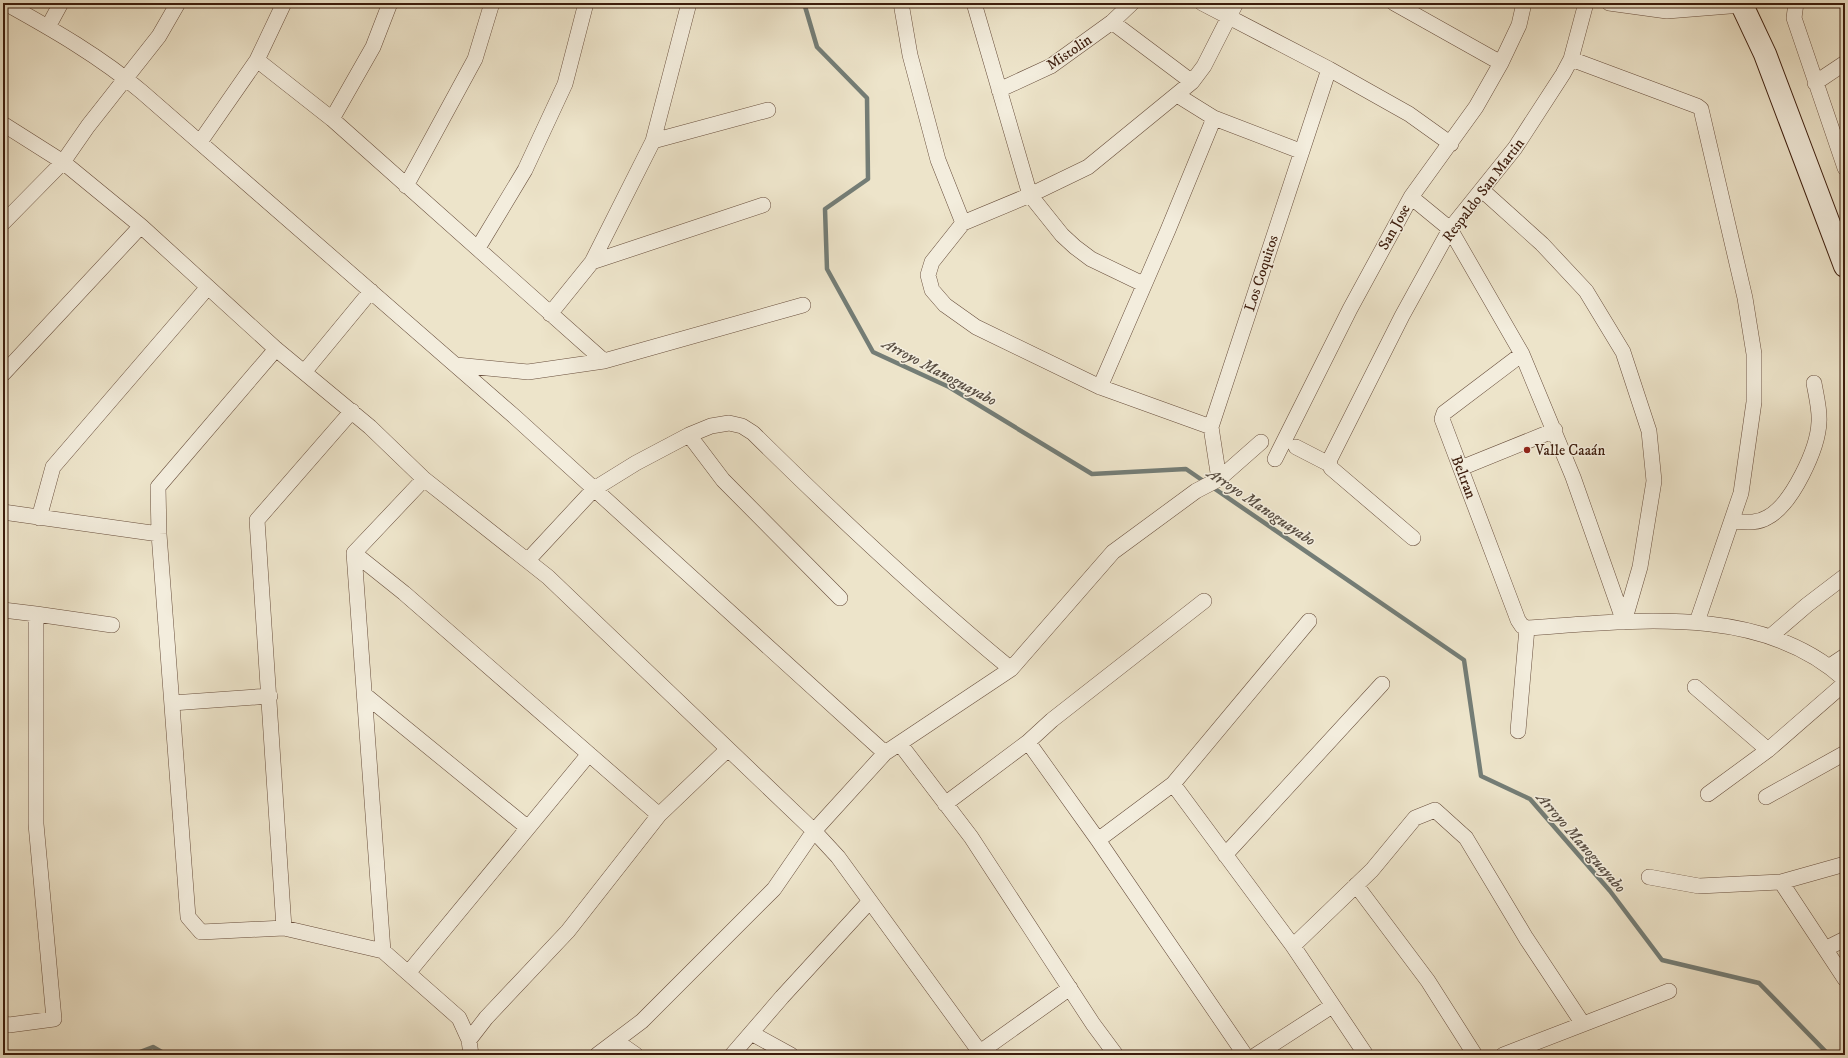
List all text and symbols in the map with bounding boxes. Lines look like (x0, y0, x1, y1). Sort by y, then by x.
street label: Mistolin (1043, 30, 1096, 75)
street label: Respaldo San Martin (1438, 135, 1529, 246)
street label: San Jose (1374, 201, 1415, 253)
street label: Los Coquitos (1240, 233, 1283, 314)
water label: Arroyo Manoguayabo (877, 332, 1000, 410)
place label: Valle Caaán (1534, 441, 1605, 460)
marker: Valle Caaán (1522, 445, 1532, 455)
street label: Beltran (1447, 453, 1480, 502)
water label: Arroyo Manoguayabo (1202, 462, 1319, 550)
water label: Arroyo Manoguayabo (1531, 787, 1630, 897)

